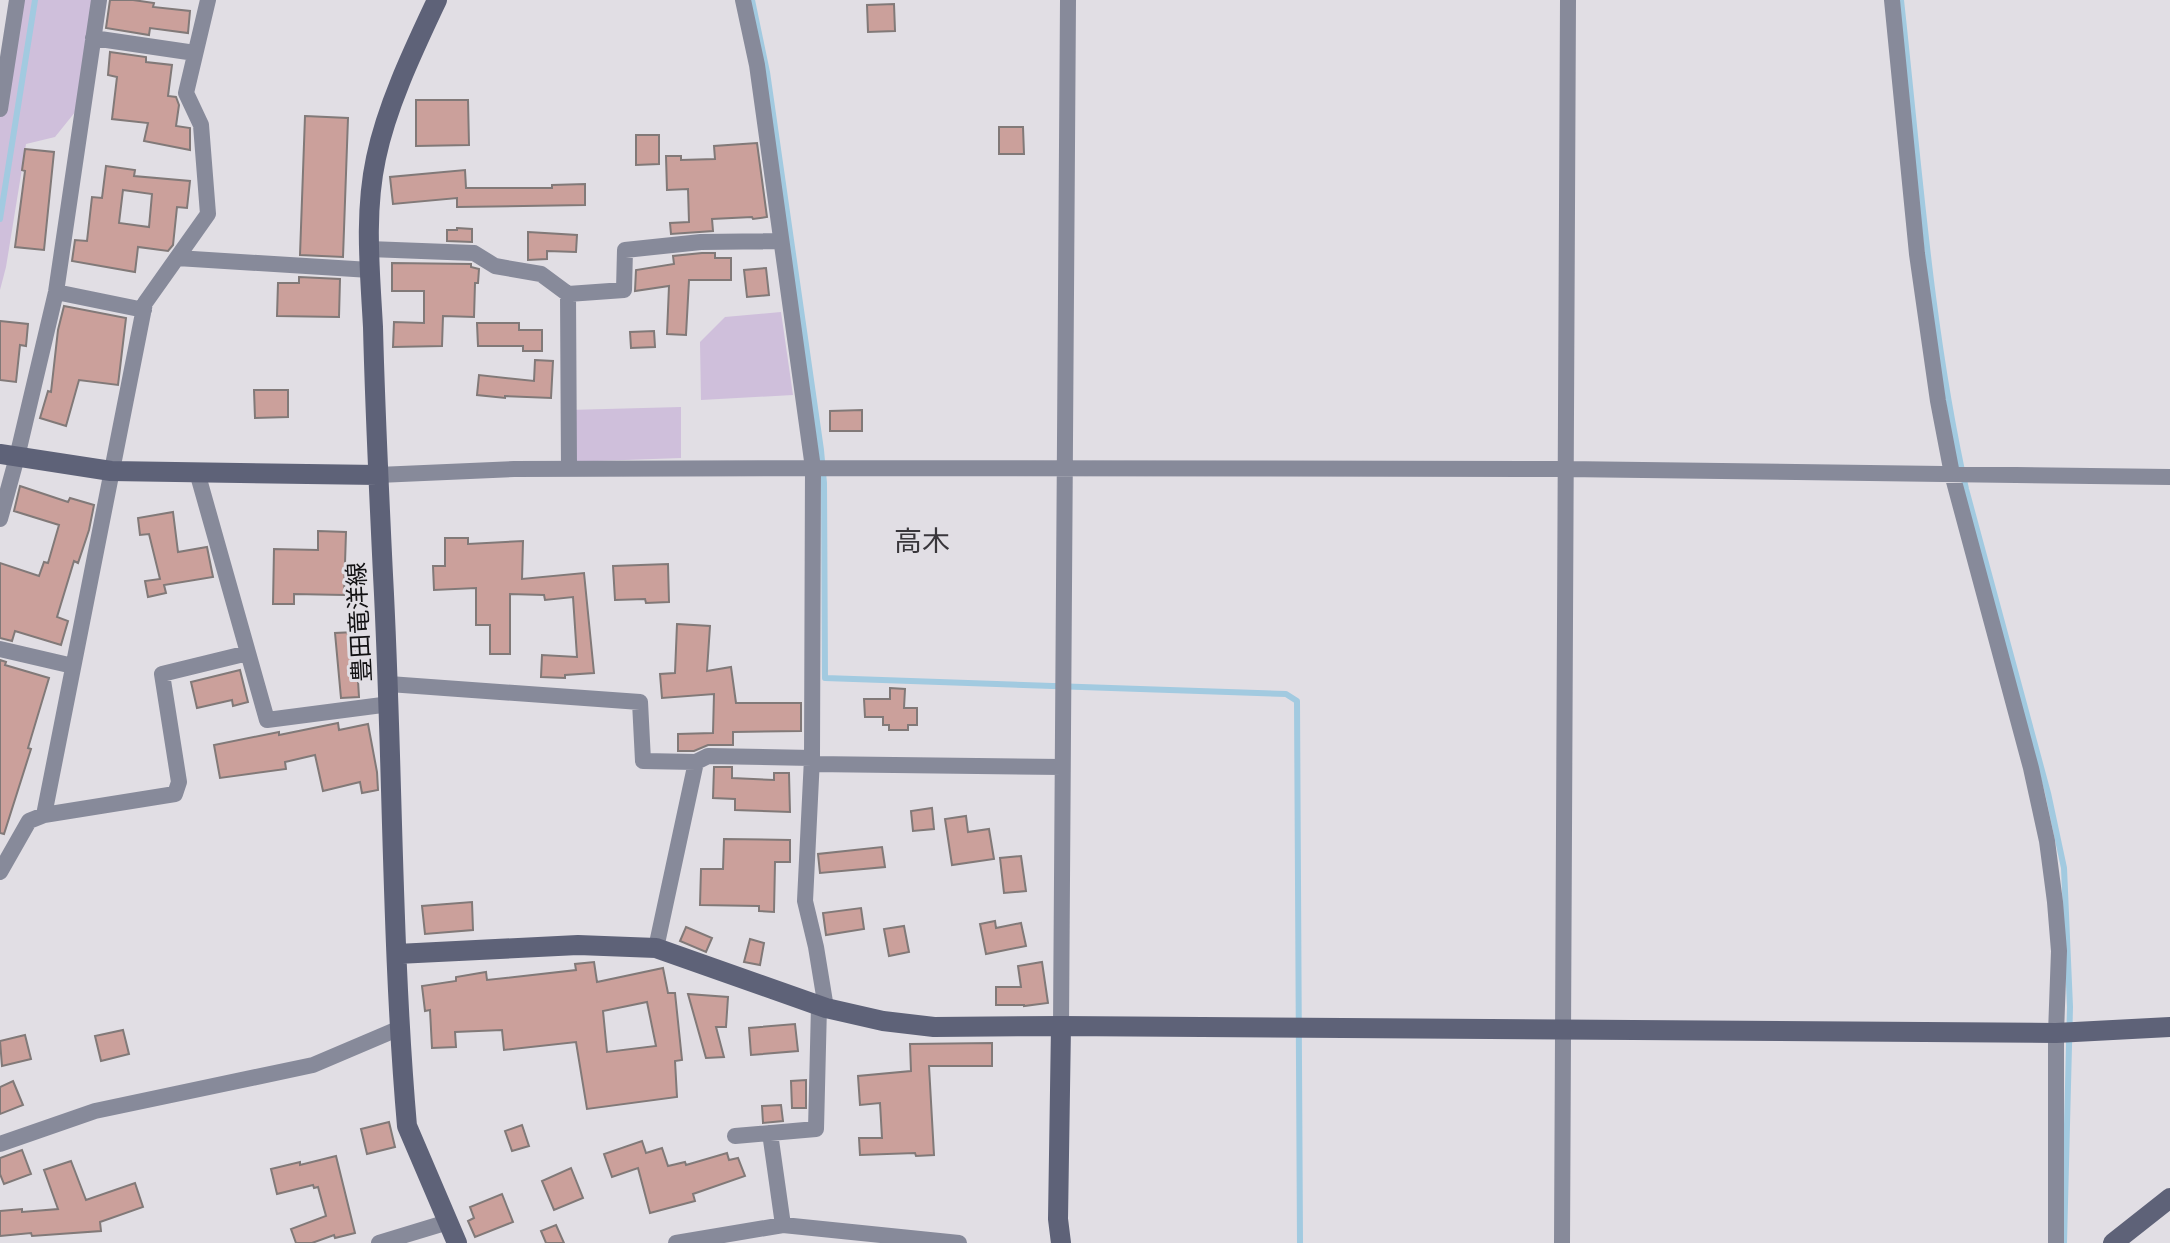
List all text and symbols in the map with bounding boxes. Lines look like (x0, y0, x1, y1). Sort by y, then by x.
district label: 高木 (894, 525, 950, 559)
street label: 豊田竜洋線 (342, 561, 378, 683)

